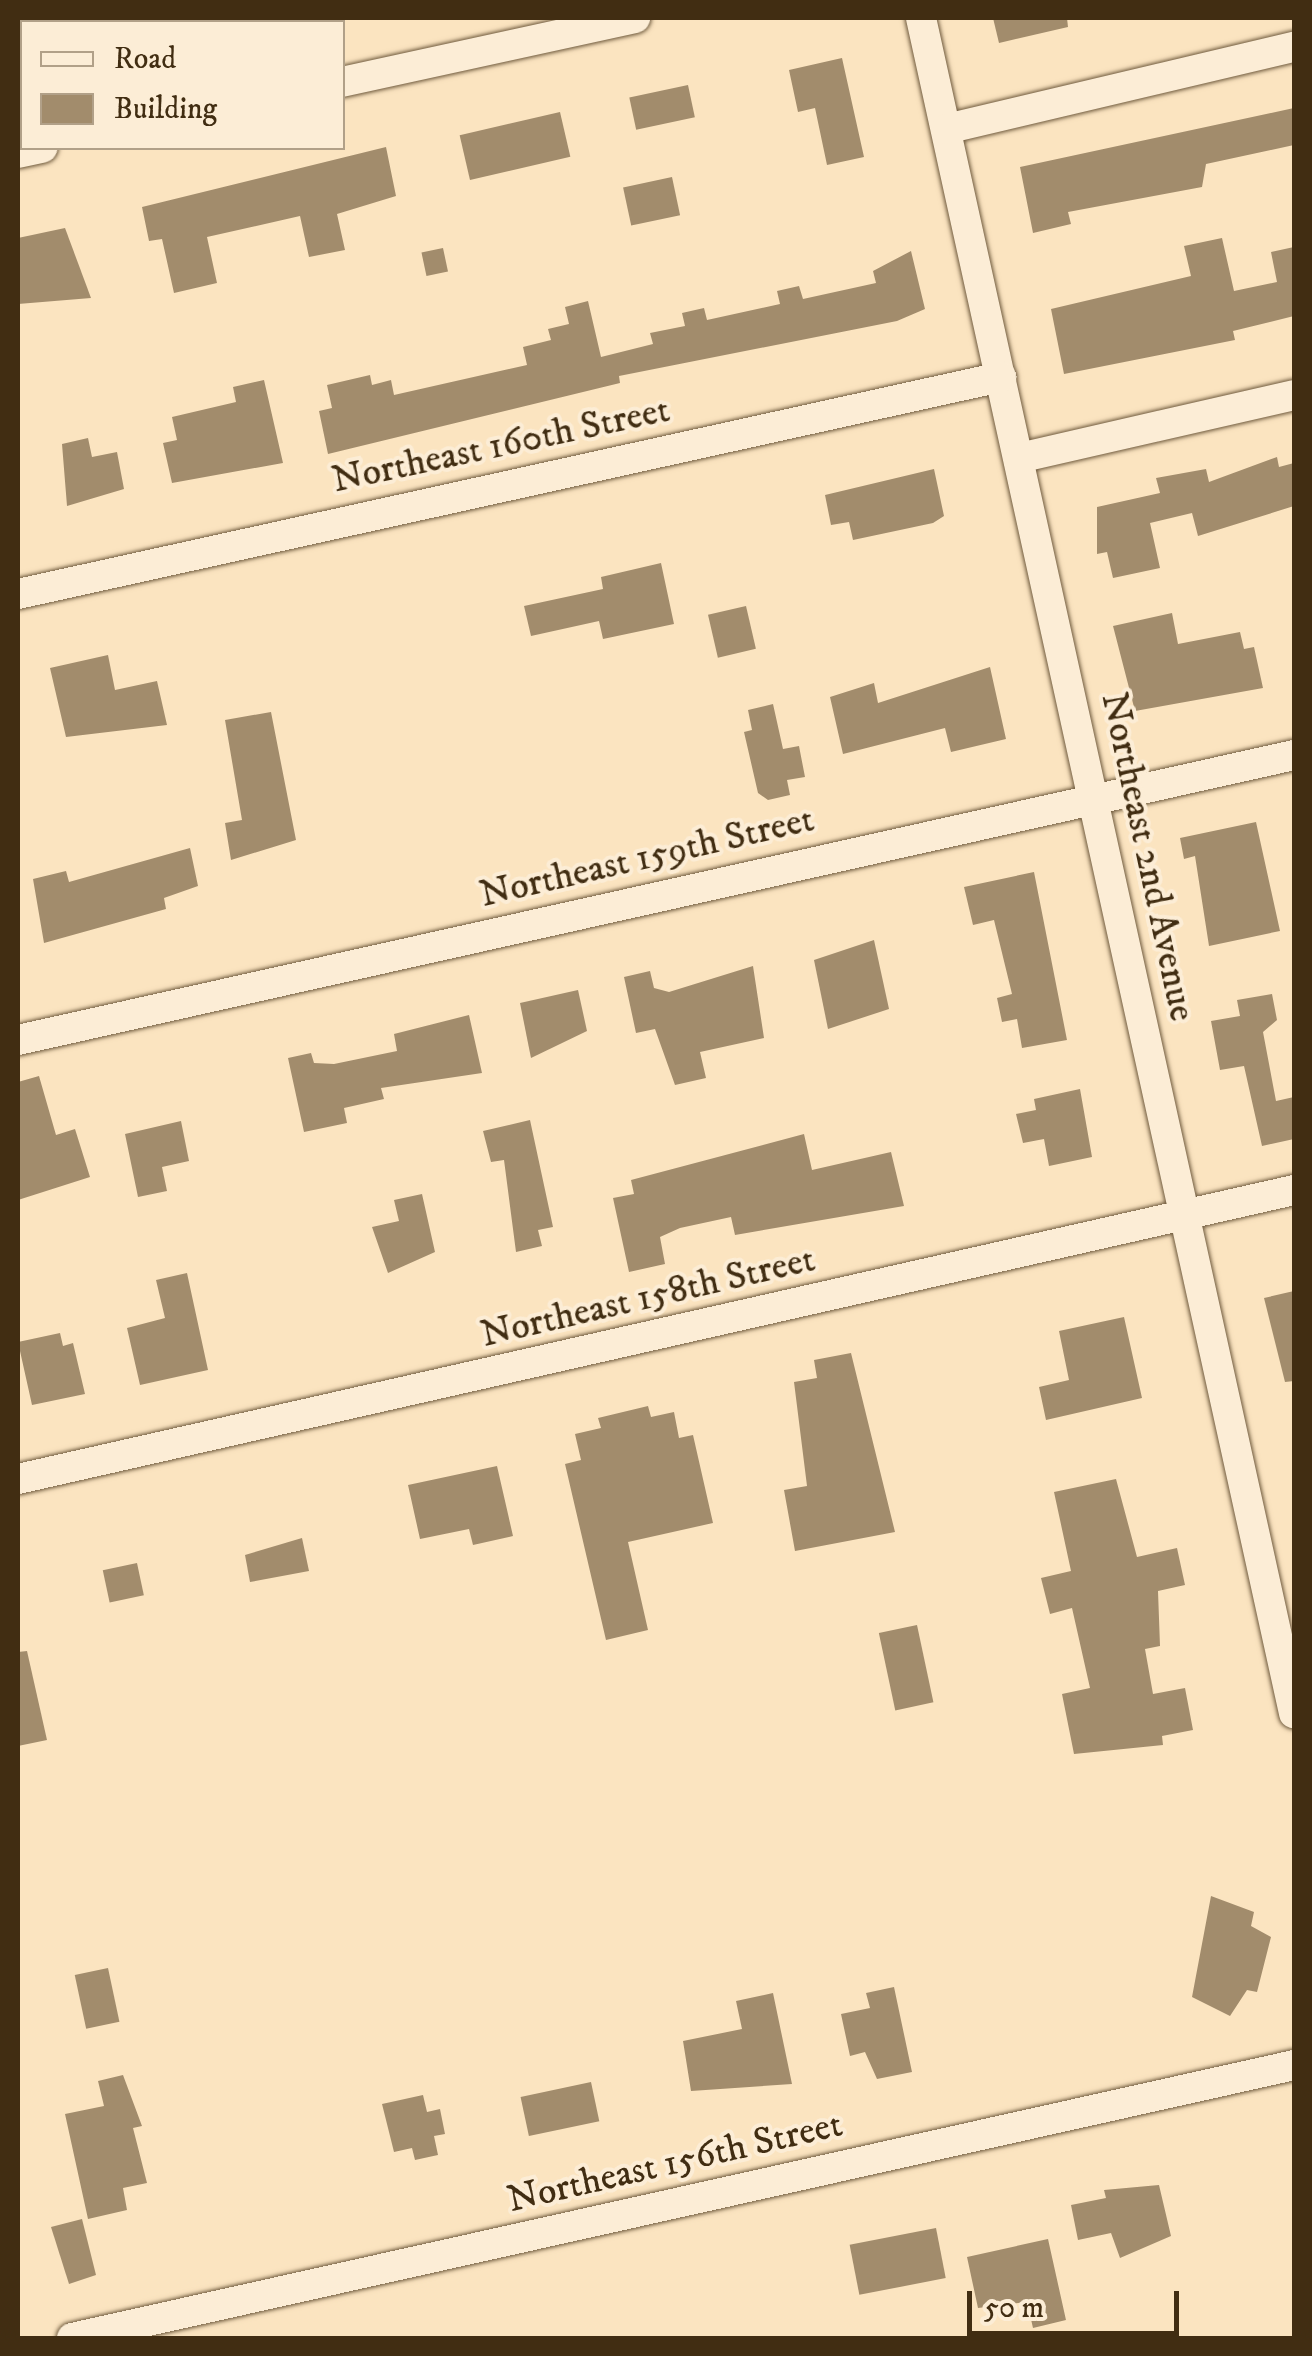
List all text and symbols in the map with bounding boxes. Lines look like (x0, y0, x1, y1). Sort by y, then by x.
legend (20, 20, 345, 150)
text: Road (114, 41, 176, 78)
text: Building (114, 91, 217, 128)
street label: Northeast 160th Street (328, 388, 674, 504)
street label: Northeast 2nd Avenue (1090, 688, 1204, 1026)
street label: Northeast 159th Street (476, 797, 818, 919)
street label: Northeast 158th Street (477, 1237, 819, 1359)
street label: Northeast 156th Street (503, 2102, 847, 2224)
scale bar (972, 2271, 1184, 2333)
text: 50 m (984, 2290, 1044, 2327)

